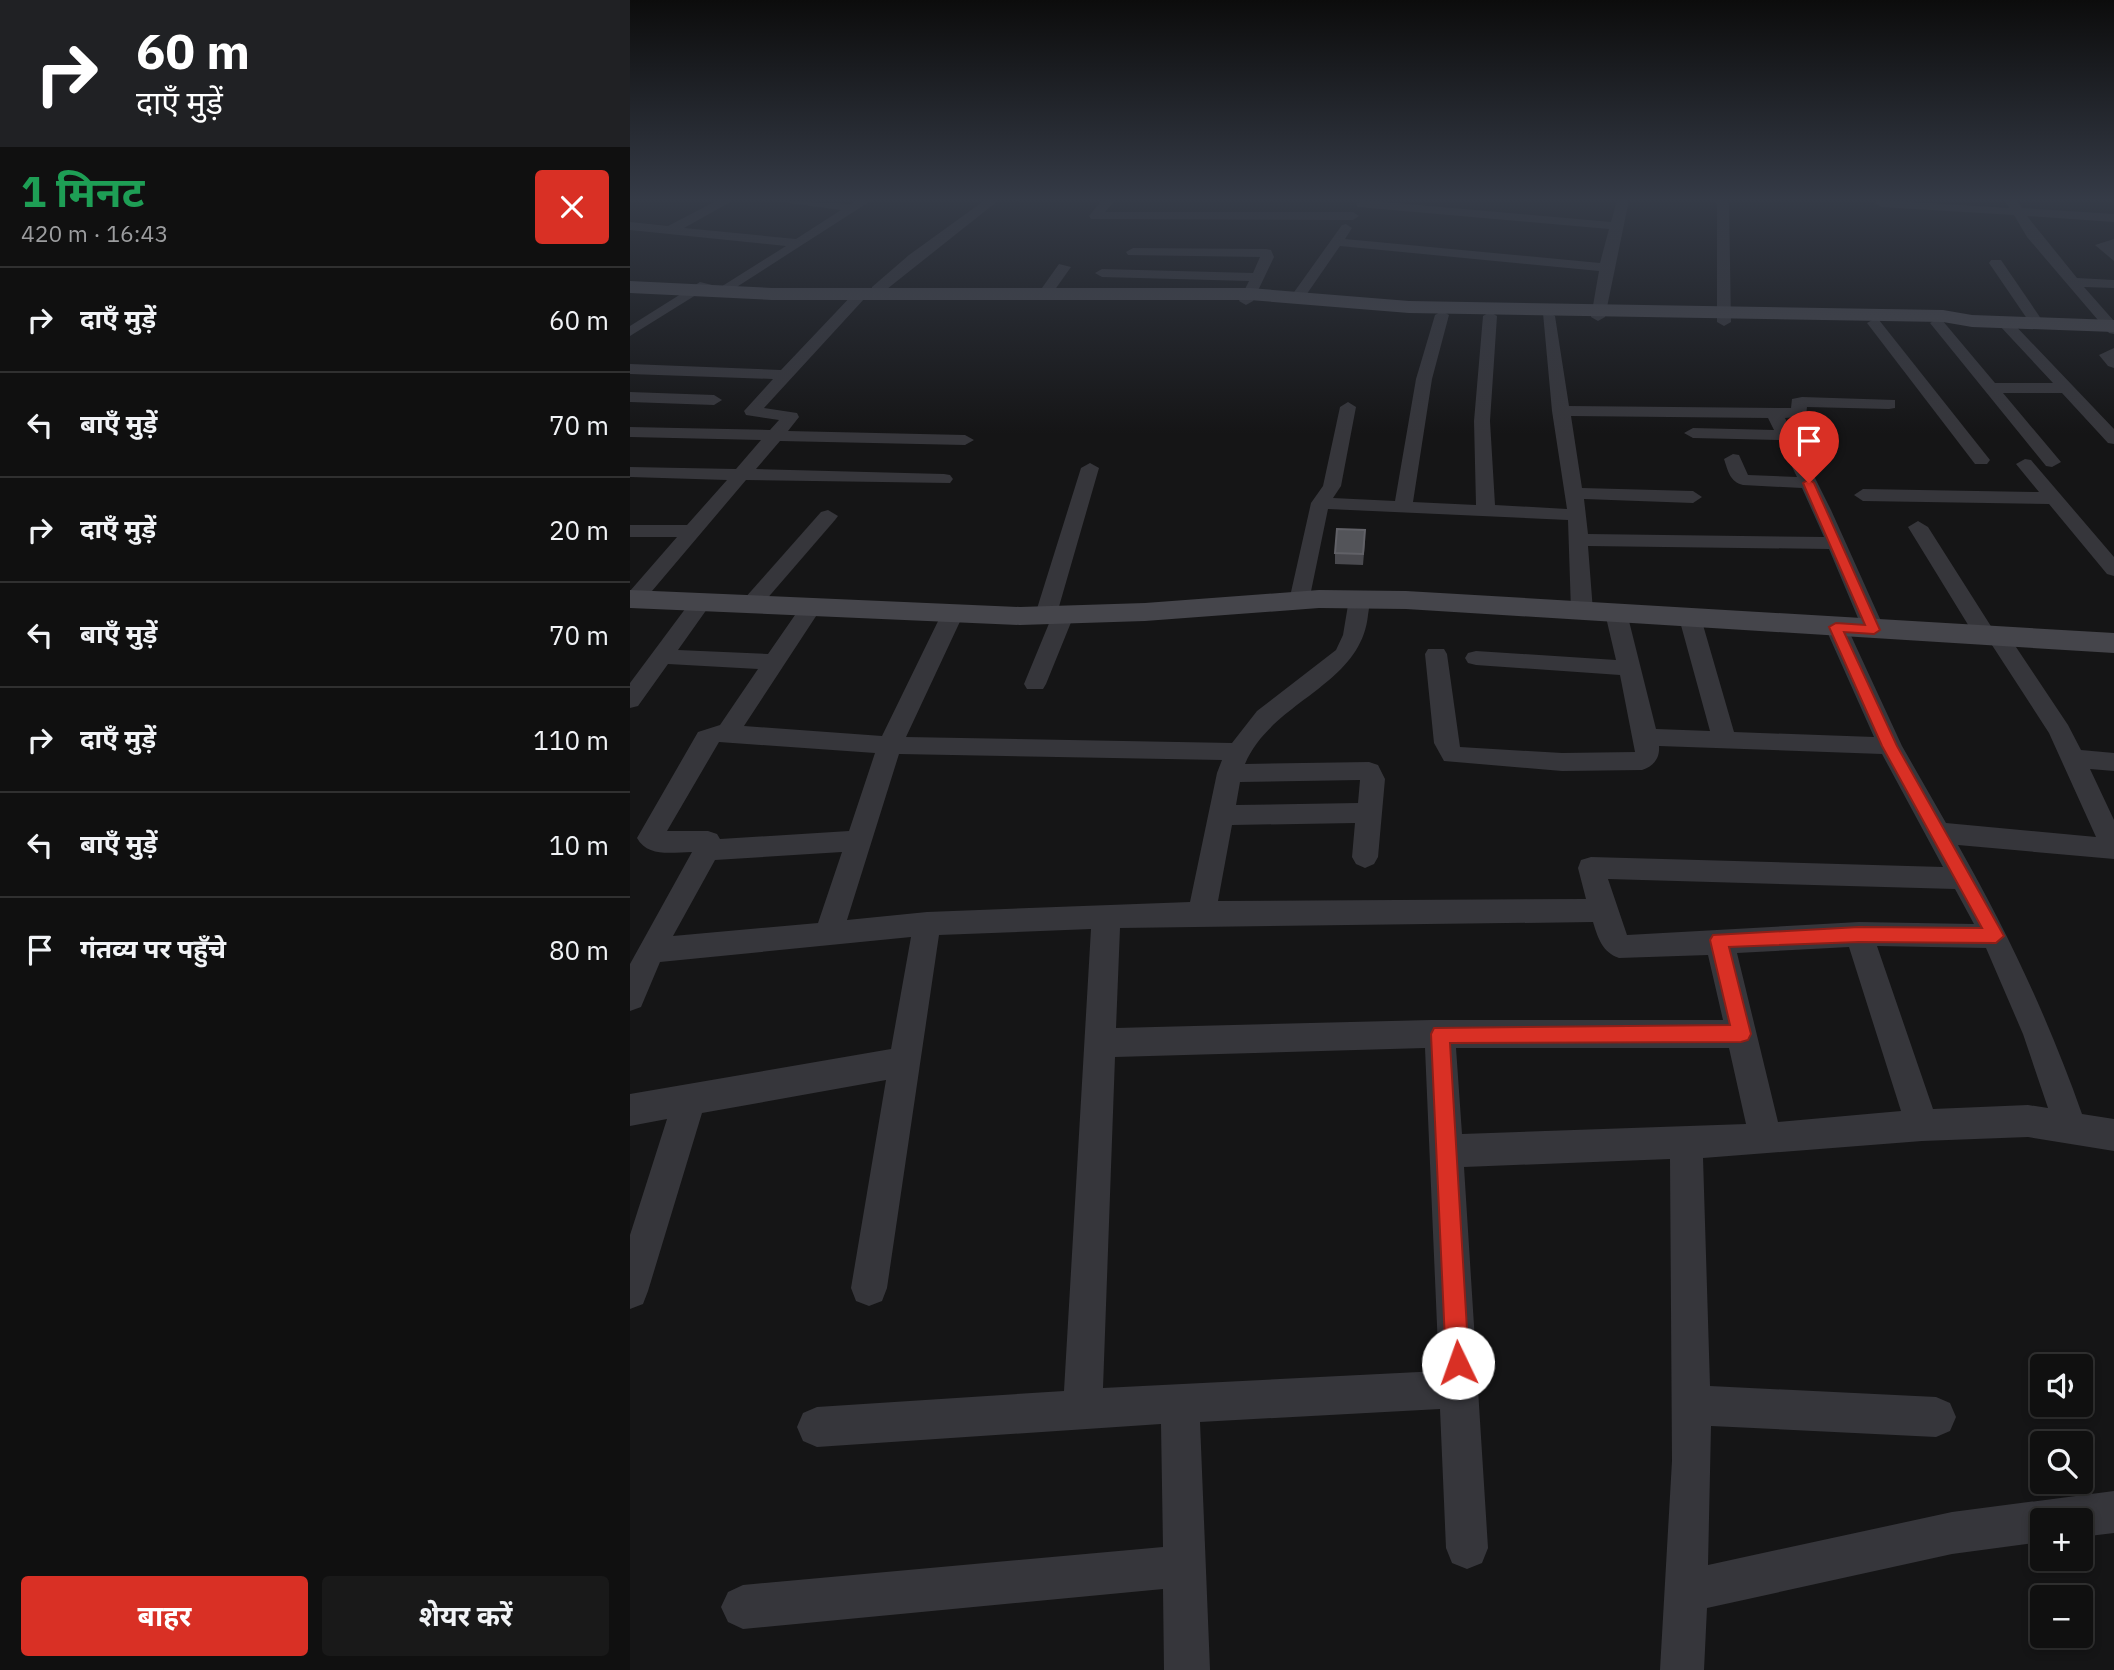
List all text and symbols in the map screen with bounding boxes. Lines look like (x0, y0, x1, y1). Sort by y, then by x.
text: 60 m (136, 19, 250, 82)
icon: right (21, 28, 112, 119)
text: दाएँ मुड़ें (136, 81, 223, 123)
text: 1 मिनट (21, 164, 144, 219)
button: close (535, 170, 609, 244)
text: 420 m · 16:43 (21, 218, 168, 248)
icon: right (21, 301, 59, 339)
text: दाएँ मुड़ें (80, 301, 156, 335)
text: 60 m (549, 303, 609, 337)
icon: left (21, 406, 59, 444)
text: बाएँ मुड़ें (80, 406, 157, 440)
text: 70 m (549, 408, 609, 442)
pin (1779, 411, 1839, 483)
icon: arrive (1790, 422, 1828, 460)
icon: right (21, 511, 59, 549)
text: दाएँ मुड़ें (80, 511, 156, 545)
text: 20 m (549, 513, 609, 547)
icon: left (21, 616, 59, 654)
text: बाएँ मुड़ें (80, 616, 157, 650)
text: 70 m (549, 618, 609, 652)
icon: right (21, 721, 59, 759)
text: दाएँ मुड़ें (80, 721, 156, 755)
text: 110 m (533, 723, 609, 757)
icon: left (21, 826, 59, 864)
text: बाएँ मुड़ें (80, 826, 157, 860)
text: 10 m (549, 828, 609, 862)
icon: arrive (21, 931, 59, 969)
text: गंतव्य पर पहुँचे (80, 931, 226, 965)
text: 80 m (549, 933, 609, 967)
position arrow (1421, 1326, 1495, 1400)
map controls (2030, 1354, 2093, 1648)
button: sound (2030, 1354, 2093, 1417)
button: search (2030, 1431, 2093, 1494)
button: + (2030, 1508, 2093, 1571)
button: बाहर (21, 1576, 308, 1656)
button: शेयर करें (322, 1576, 609, 1656)
button: − (2030, 1585, 2093, 1648)

